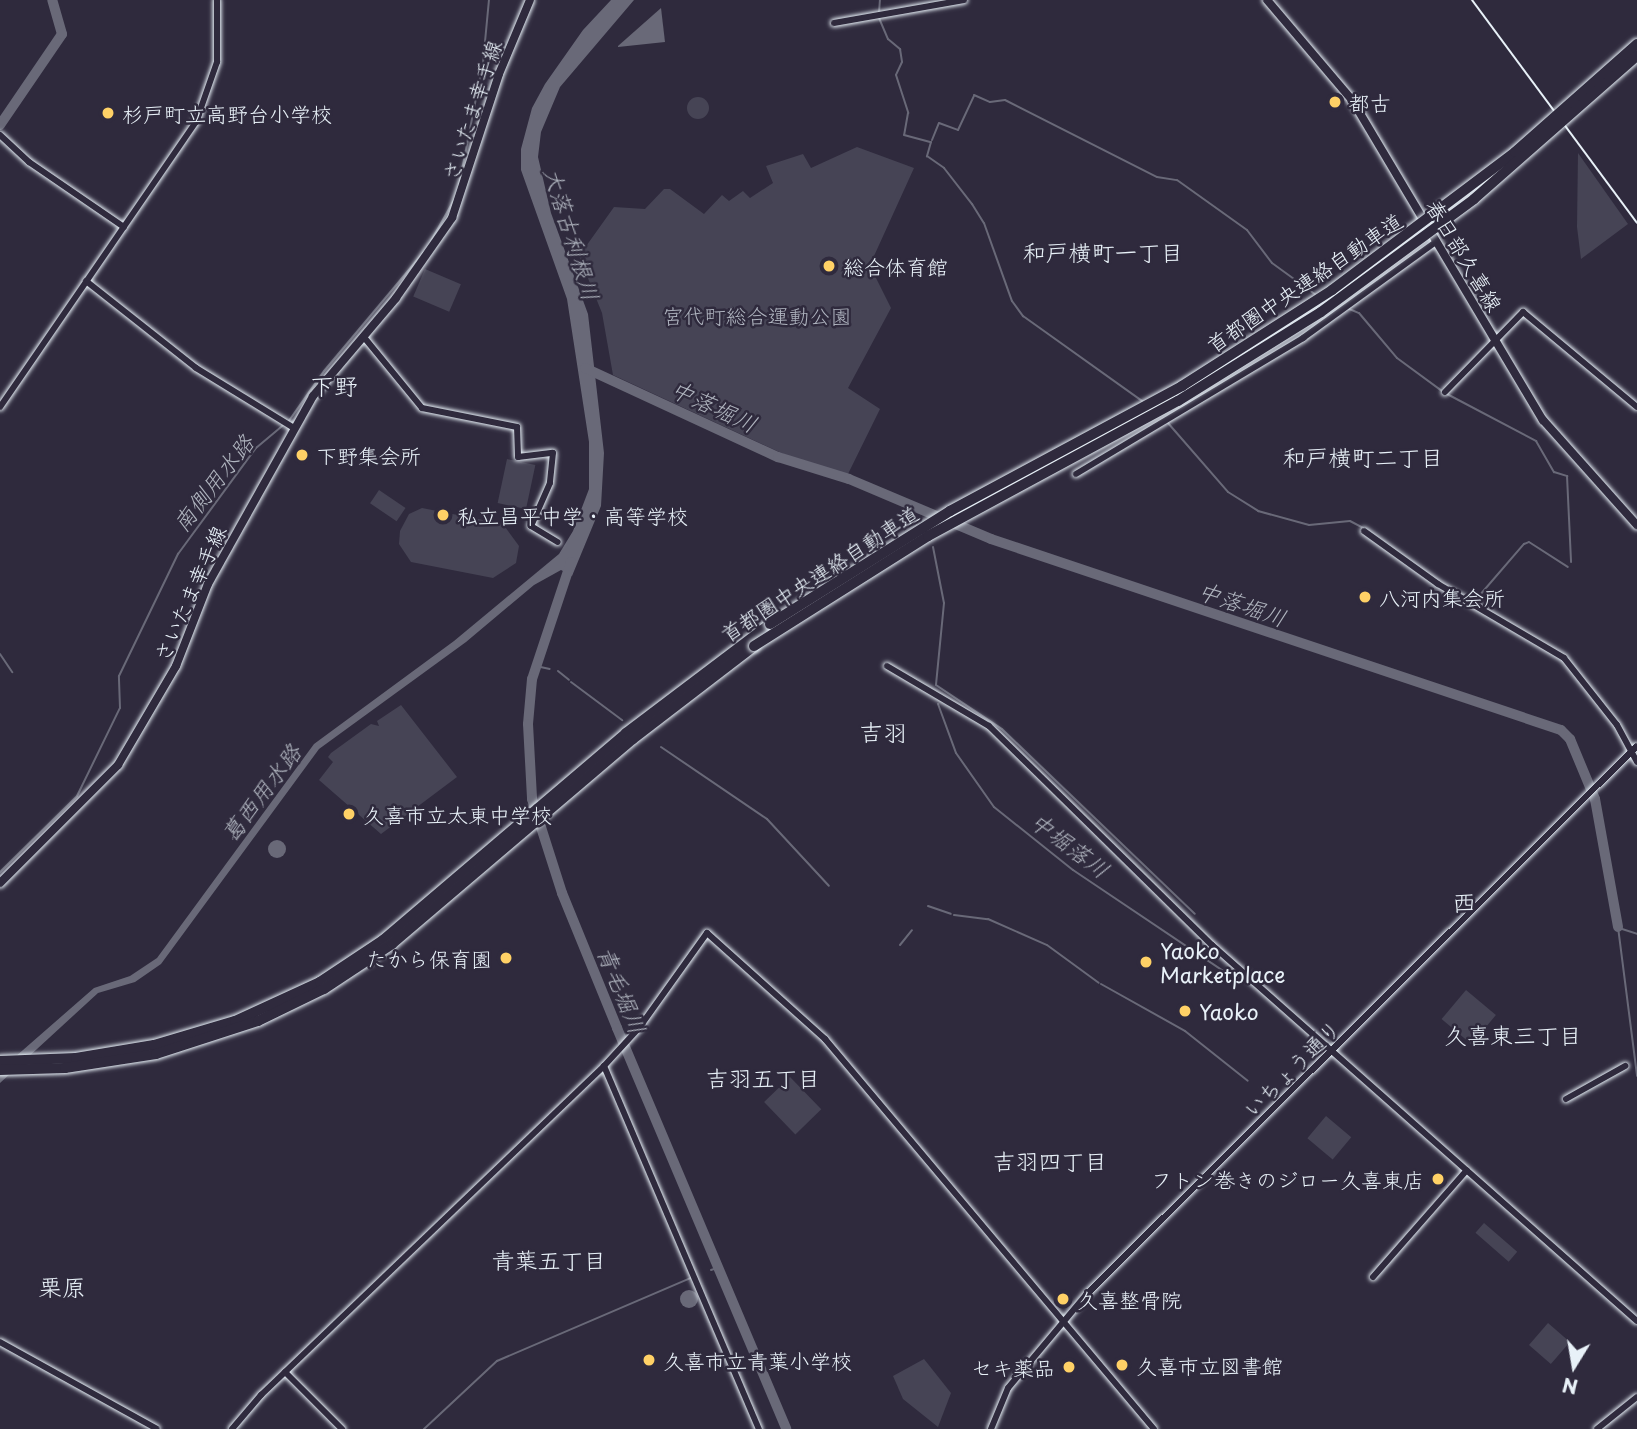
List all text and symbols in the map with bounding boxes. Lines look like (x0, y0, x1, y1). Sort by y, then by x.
street label: さいたま幸手線 (436, 36, 506, 184)
place label: 都古 (1349, 89, 1391, 115)
marker: 都古 (1327, 94, 1343, 110)
place label: 杉戸町立高野台小学校 (122, 100, 332, 126)
marker: 杉戸町立高野台小学校 (100, 105, 116, 121)
water label: 大落古利根川 (539, 164, 605, 304)
street label: 春日部久喜線 (1422, 195, 1508, 315)
street label: 首都圏中央連絡自動車道 (1201, 207, 1407, 357)
district label: 和戸横町一丁目 (1023, 238, 1183, 266)
place label: 総合体育館 (843, 253, 948, 279)
marker: 総合体育館 (821, 258, 837, 274)
park label: 宮代町総合運動公園 (663, 302, 851, 328)
district label: 下野 (310, 372, 358, 400)
water label: 中落堀川 (666, 374, 762, 438)
water label: 南側用水路 (167, 429, 259, 537)
place label: 下野集会所 (316, 442, 421, 468)
district label: 和戸横町二丁目 (1283, 443, 1443, 471)
marker: 下野集会所 (294, 447, 310, 463)
street label: 首都圏中央連絡自動車道 (715, 500, 923, 646)
place label: 私立昌平中学・高等学校 (457, 502, 688, 528)
marker: 私立昌平中学・高等学校 (435, 507, 451, 523)
street label: さいたま幸手線 (148, 521, 230, 665)
water label: 中落堀川 (1194, 576, 1290, 632)
place label: 八河内集会所 (1379, 584, 1505, 610)
marker: 八河内集会所 (1357, 589, 1373, 605)
district label: 吉羽 (859, 718, 907, 746)
water label: 葛西用水路 (215, 739, 307, 847)
place label: 久喜市立太東中学校 (363, 801, 552, 827)
marker: 久喜市立太東中学校 (341, 806, 357, 822)
water label: 中堀落川 (1025, 806, 1115, 884)
district label: 西 (1452, 888, 1476, 916)
place label: Yaoko Marketplace (1160, 937, 1285, 987)
water label: 青毛堀川 (592, 942, 652, 1038)
place label: たから保育園 (366, 945, 492, 971)
marker: たから保育園 (498, 950, 514, 966)
marker: Yaoko Marketplace (1138, 954, 1154, 970)
place label: Yaoko (1199, 998, 1259, 1024)
marker: Yaoko (1177, 1003, 1193, 1019)
street label: いちょう通り (1238, 1015, 1344, 1121)
district label: 久喜東三丁目 (1444, 1021, 1582, 1049)
district label: 吉羽五丁目 (706, 1064, 820, 1092)
district label: 吉羽四丁目 (993, 1147, 1107, 1175)
place label: フトン巻きのジロー久喜東店 (1151, 1166, 1424, 1192)
marker: フトン巻きのジロー久喜東店 (1430, 1171, 1446, 1187)
district label: 青葉五丁目 (492, 1246, 606, 1274)
district label: 栗原 (38, 1273, 86, 1301)
place label: 久喜整骨院 (1077, 1286, 1182, 1312)
marker: 久喜整骨院 (1055, 1291, 1071, 1307)
north arrow (1539, 1331, 1609, 1401)
place label: 久喜市立青葉小学校 (663, 1347, 852, 1373)
marker: 久喜市立青葉小学校 (641, 1352, 657, 1368)
place label: 久喜市立図書館 (1136, 1352, 1283, 1378)
place label: セキ薬品 (971, 1354, 1055, 1380)
marker: 久喜市立図書館 (1114, 1357, 1130, 1373)
marker: セキ薬品 (1061, 1359, 1077, 1375)
text: N (1560, 1371, 1580, 1402)

